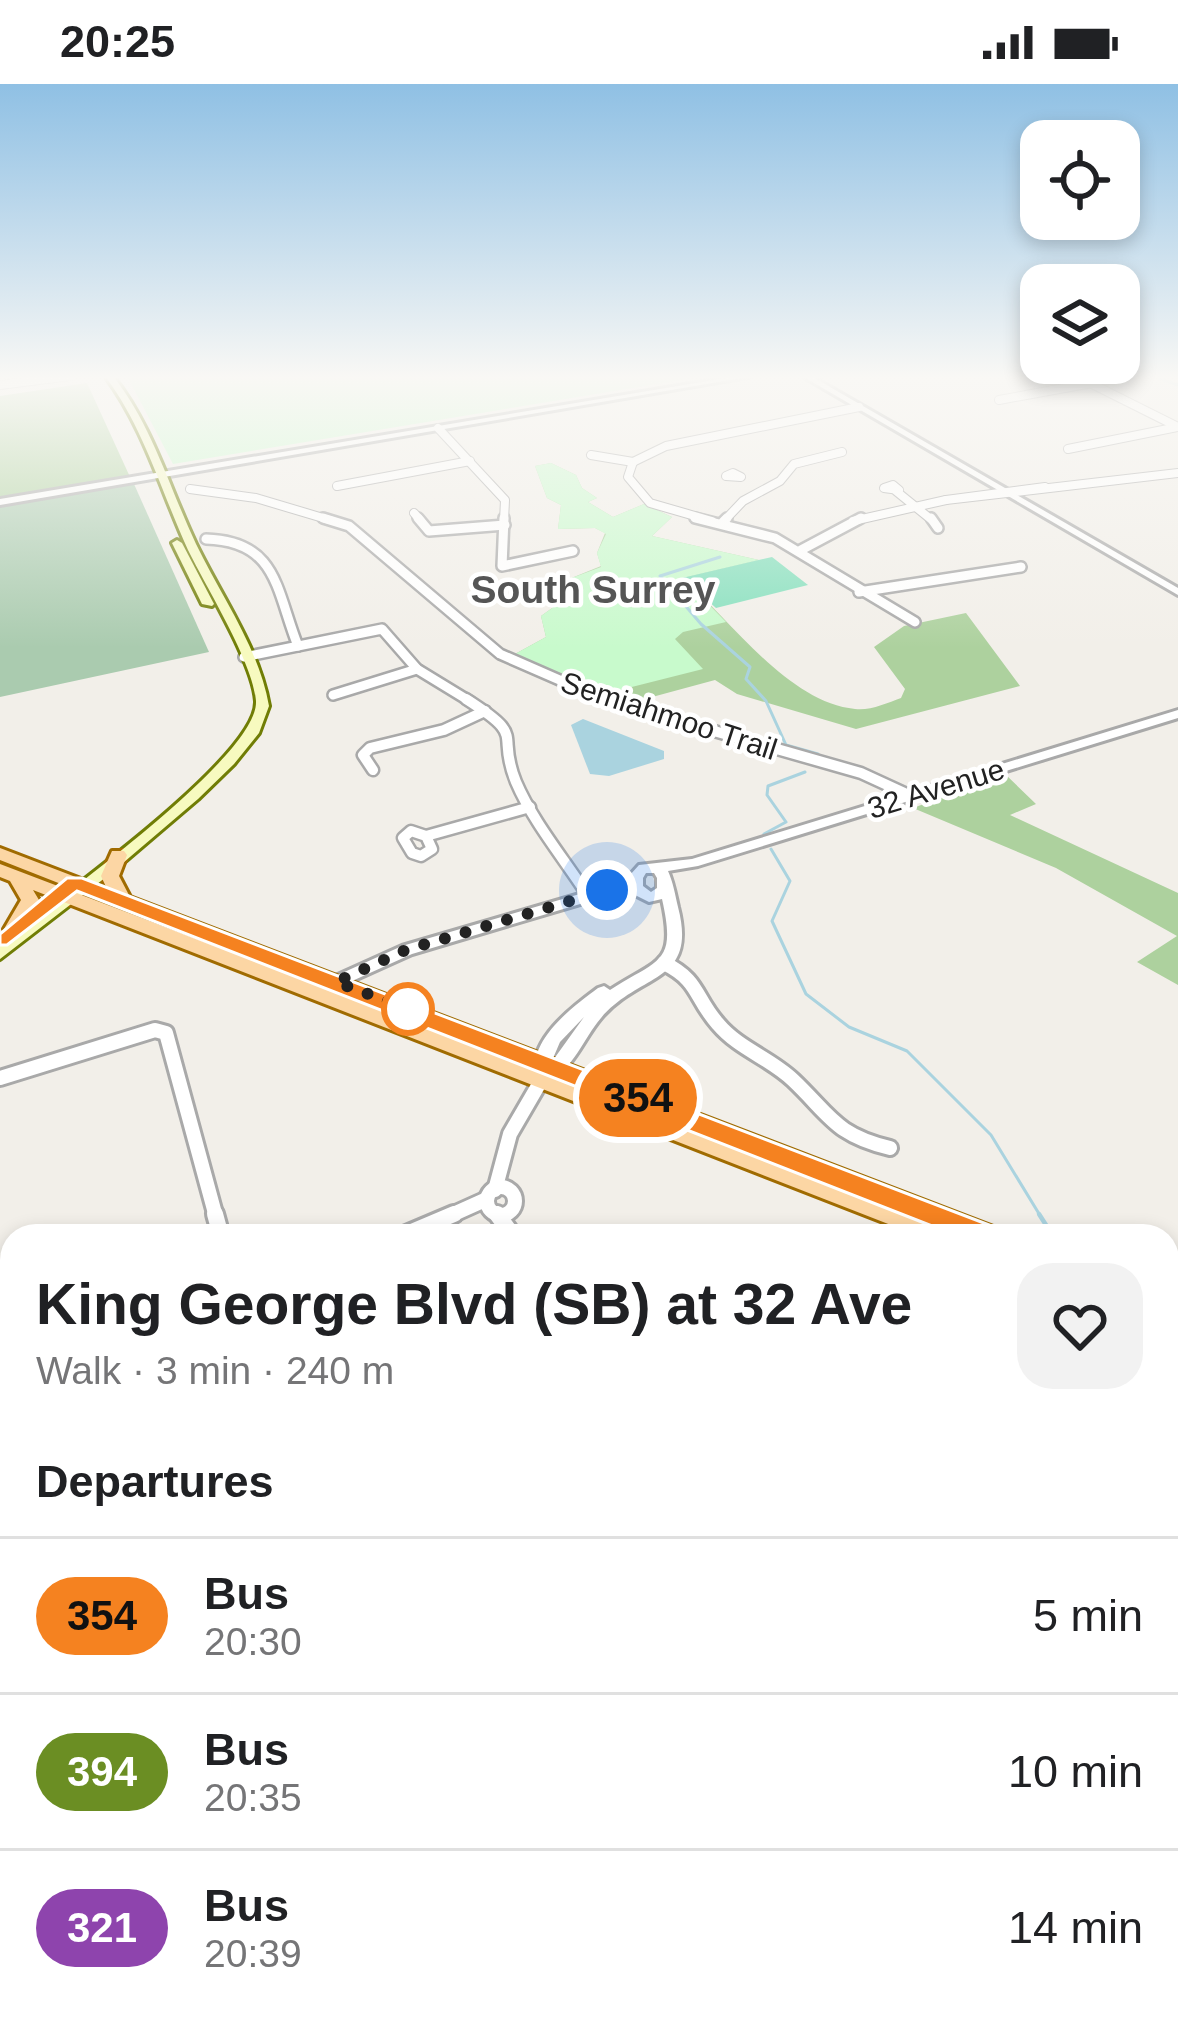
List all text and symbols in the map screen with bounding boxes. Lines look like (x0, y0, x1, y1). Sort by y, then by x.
text: 20:25 (60, 16, 175, 67)
map controls (1020, 120, 1140, 384)
button: locate (1020, 120, 1140, 240)
button: layers (1020, 264, 1140, 384)
district label: South Surrey (471, 568, 716, 611)
street label: Semiahmoo Trail (557, 665, 781, 766)
street label: 32 Avenue (863, 752, 1008, 825)
your location (577, 860, 637, 920)
unlabelled marker (383, 984, 433, 1034)
line badge: 354 (569, 1059, 707, 1137)
text: 354 (603, 1074, 673, 1121)
button: heart (1017, 1263, 1143, 1389)
text: King George Blvd (SB) at 32 Ave (36, 1272, 912, 1336)
text: Walk · 3 min · 240 m (36, 1349, 394, 1392)
text: Departures (36, 1456, 274, 1507)
text: Bus (204, 1568, 289, 1619)
text: 5 min (1033, 1590, 1143, 1641)
text: 354 (67, 1592, 137, 1639)
text: 20:30 (204, 1620, 302, 1663)
text: Bus (204, 1724, 289, 1775)
text: 10 min (1008, 1746, 1143, 1797)
text: 394 (67, 1748, 137, 1795)
text: 20:35 (204, 1776, 302, 1819)
text: Bus (204, 1880, 289, 1931)
text: 14 min (1008, 1902, 1143, 1953)
text: 321 (67, 1904, 137, 1951)
text: 20:39 (204, 1932, 302, 1975)

